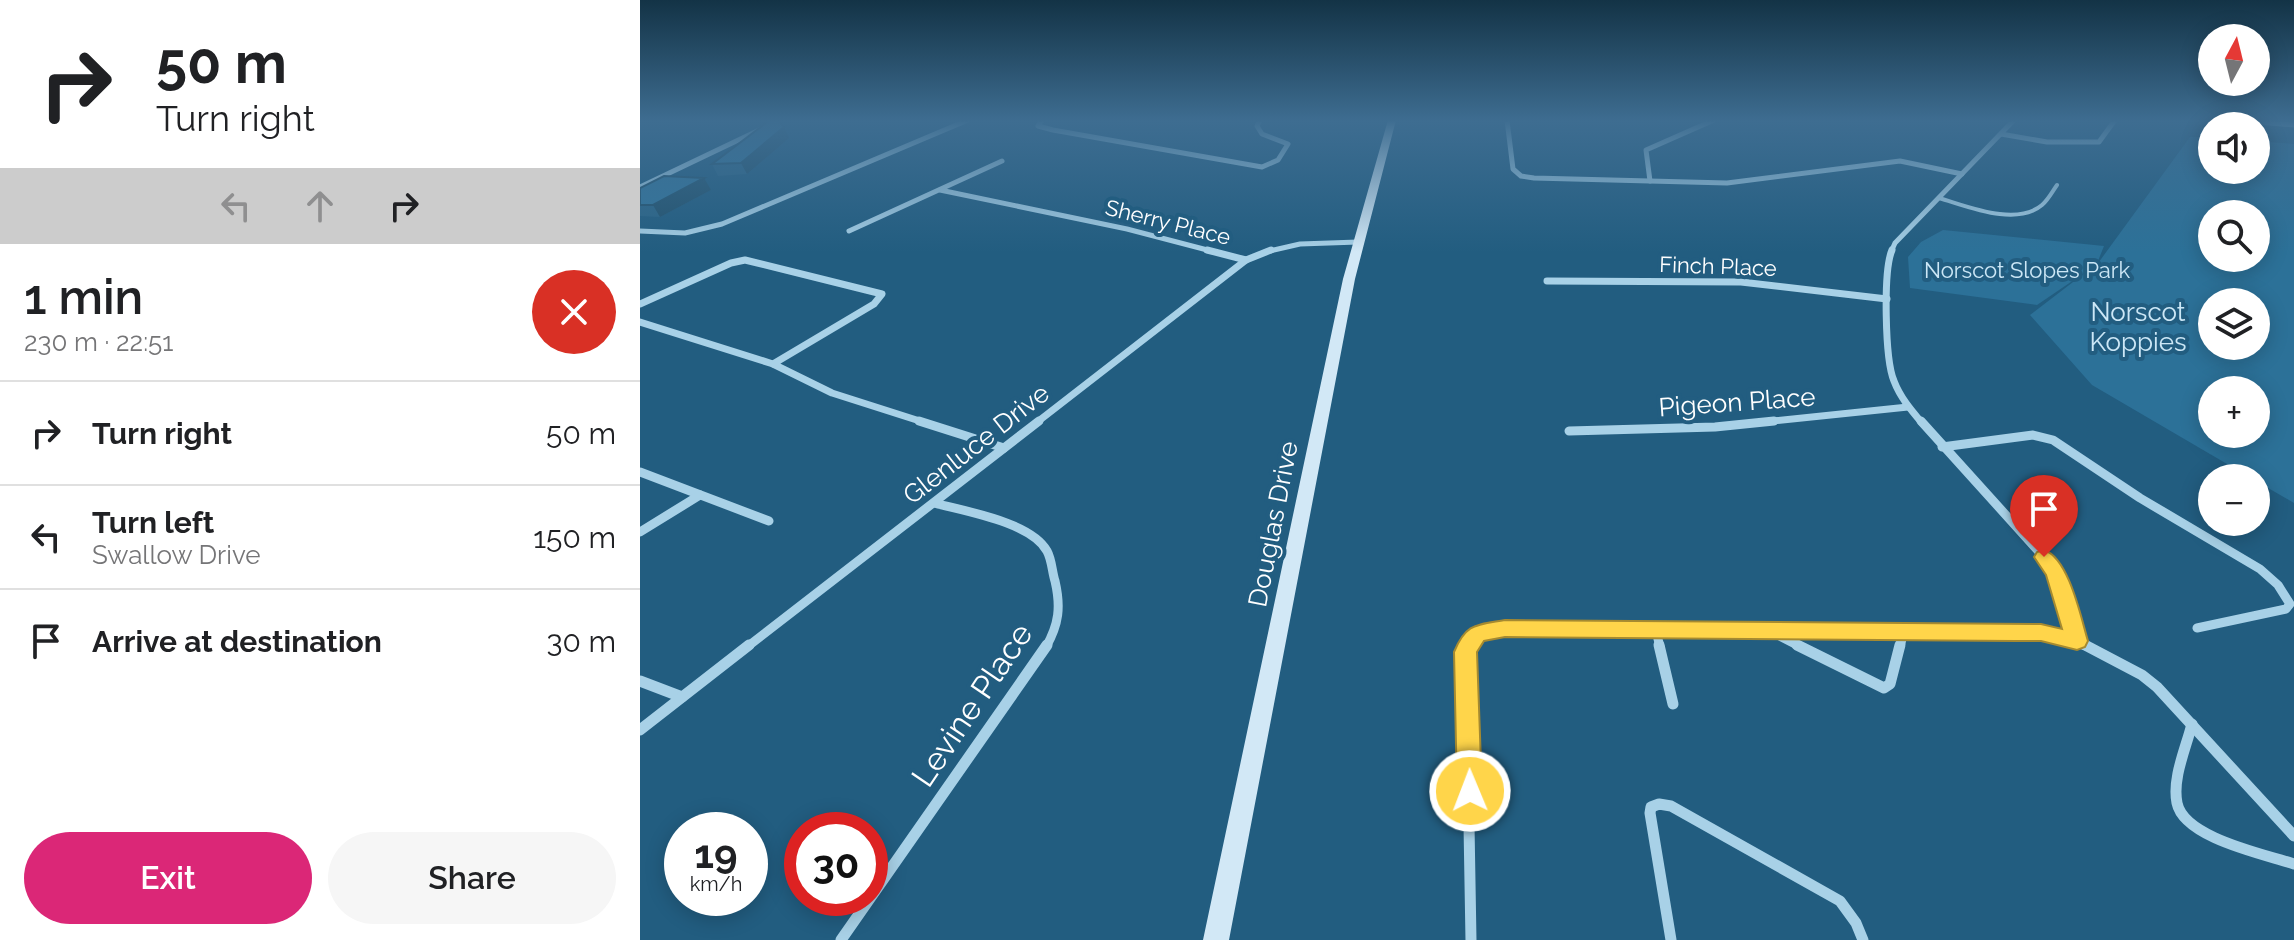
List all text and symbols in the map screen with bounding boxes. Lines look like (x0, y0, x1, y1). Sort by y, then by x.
north arrow (2198, 24, 2270, 96)
map controls (2198, 24, 2270, 536)
text: 50 m (156, 30, 287, 96)
icon: right (24, 32, 128, 136)
text: Turn right (156, 97, 315, 139)
button: sound (2198, 112, 2270, 184)
icon: left (214, 184, 258, 228)
icon: ahead (298, 184, 342, 228)
icon: right (382, 184, 426, 228)
street label: Sherry Place (1103, 194, 1233, 250)
button: search (2198, 200, 2270, 272)
street label: Finch Place (1659, 251, 1777, 281)
park label: Norscot Slopes Park (1924, 257, 2130, 283)
text: 1 min (24, 269, 143, 325)
button: close (532, 270, 616, 354)
button: layers (2198, 288, 2270, 360)
park label: Norscot Koppies (2090, 297, 2186, 357)
text: 230 m · 22:51 (24, 327, 173, 357)
button: + (2198, 376, 2270, 448)
street label: Glenluce Drive (897, 378, 1055, 510)
street label: Pigeon Place (1658, 382, 1816, 422)
icon: right (24, 411, 68, 455)
text: Turn right (92, 416, 232, 451)
text: 50 m (546, 416, 616, 451)
street label: Douglas Drive (1242, 439, 1304, 609)
button: − (2198, 464, 2270, 536)
pin (2010, 475, 2078, 557)
icon: arrive (2022, 487, 2066, 531)
text: Turn left (92, 505, 214, 540)
icon: left (24, 515, 68, 559)
text: 150 m (533, 520, 616, 555)
text: Swallow Drive (92, 540, 261, 570)
street label: Levine Place (904, 616, 1040, 793)
icon: arrive (24, 619, 68, 663)
text: Arrive at destination (92, 624, 382, 659)
text: 30 m (546, 624, 616, 659)
position arrow (1428, 749, 1512, 833)
speed limit sign: 30 (784, 812, 888, 916)
text: 19 (694, 830, 738, 877)
button: Exit (24, 832, 312, 924)
button: Share (328, 832, 616, 924)
text: km/h (690, 872, 742, 896)

